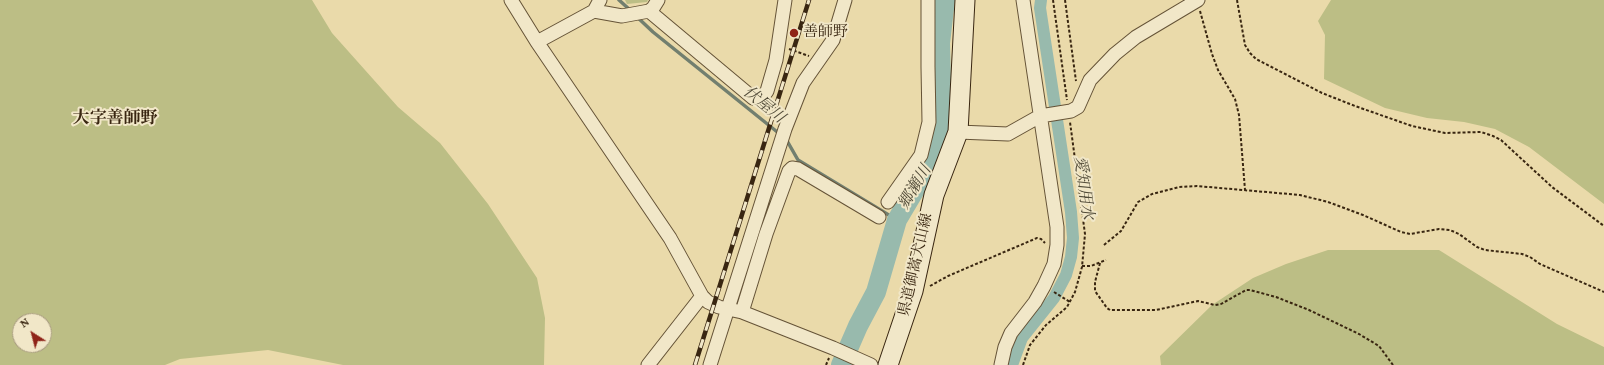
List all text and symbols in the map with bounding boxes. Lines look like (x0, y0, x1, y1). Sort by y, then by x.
place label: 善師野 (803, 24, 848, 42)
marker: 善師野 (788, 27, 800, 39)
water label: 伏屋川 (738, 83, 788, 129)
district label: 大字善師野 (73, 110, 157, 130)
water label: 愛知用水 (1068, 155, 1096, 221)
water label: 郷瀬川 (895, 162, 937, 214)
street label: 県道御嵩犬山線 (896, 212, 938, 318)
north arrow (12, 313, 52, 353)
text: N (18, 315, 33, 332)

